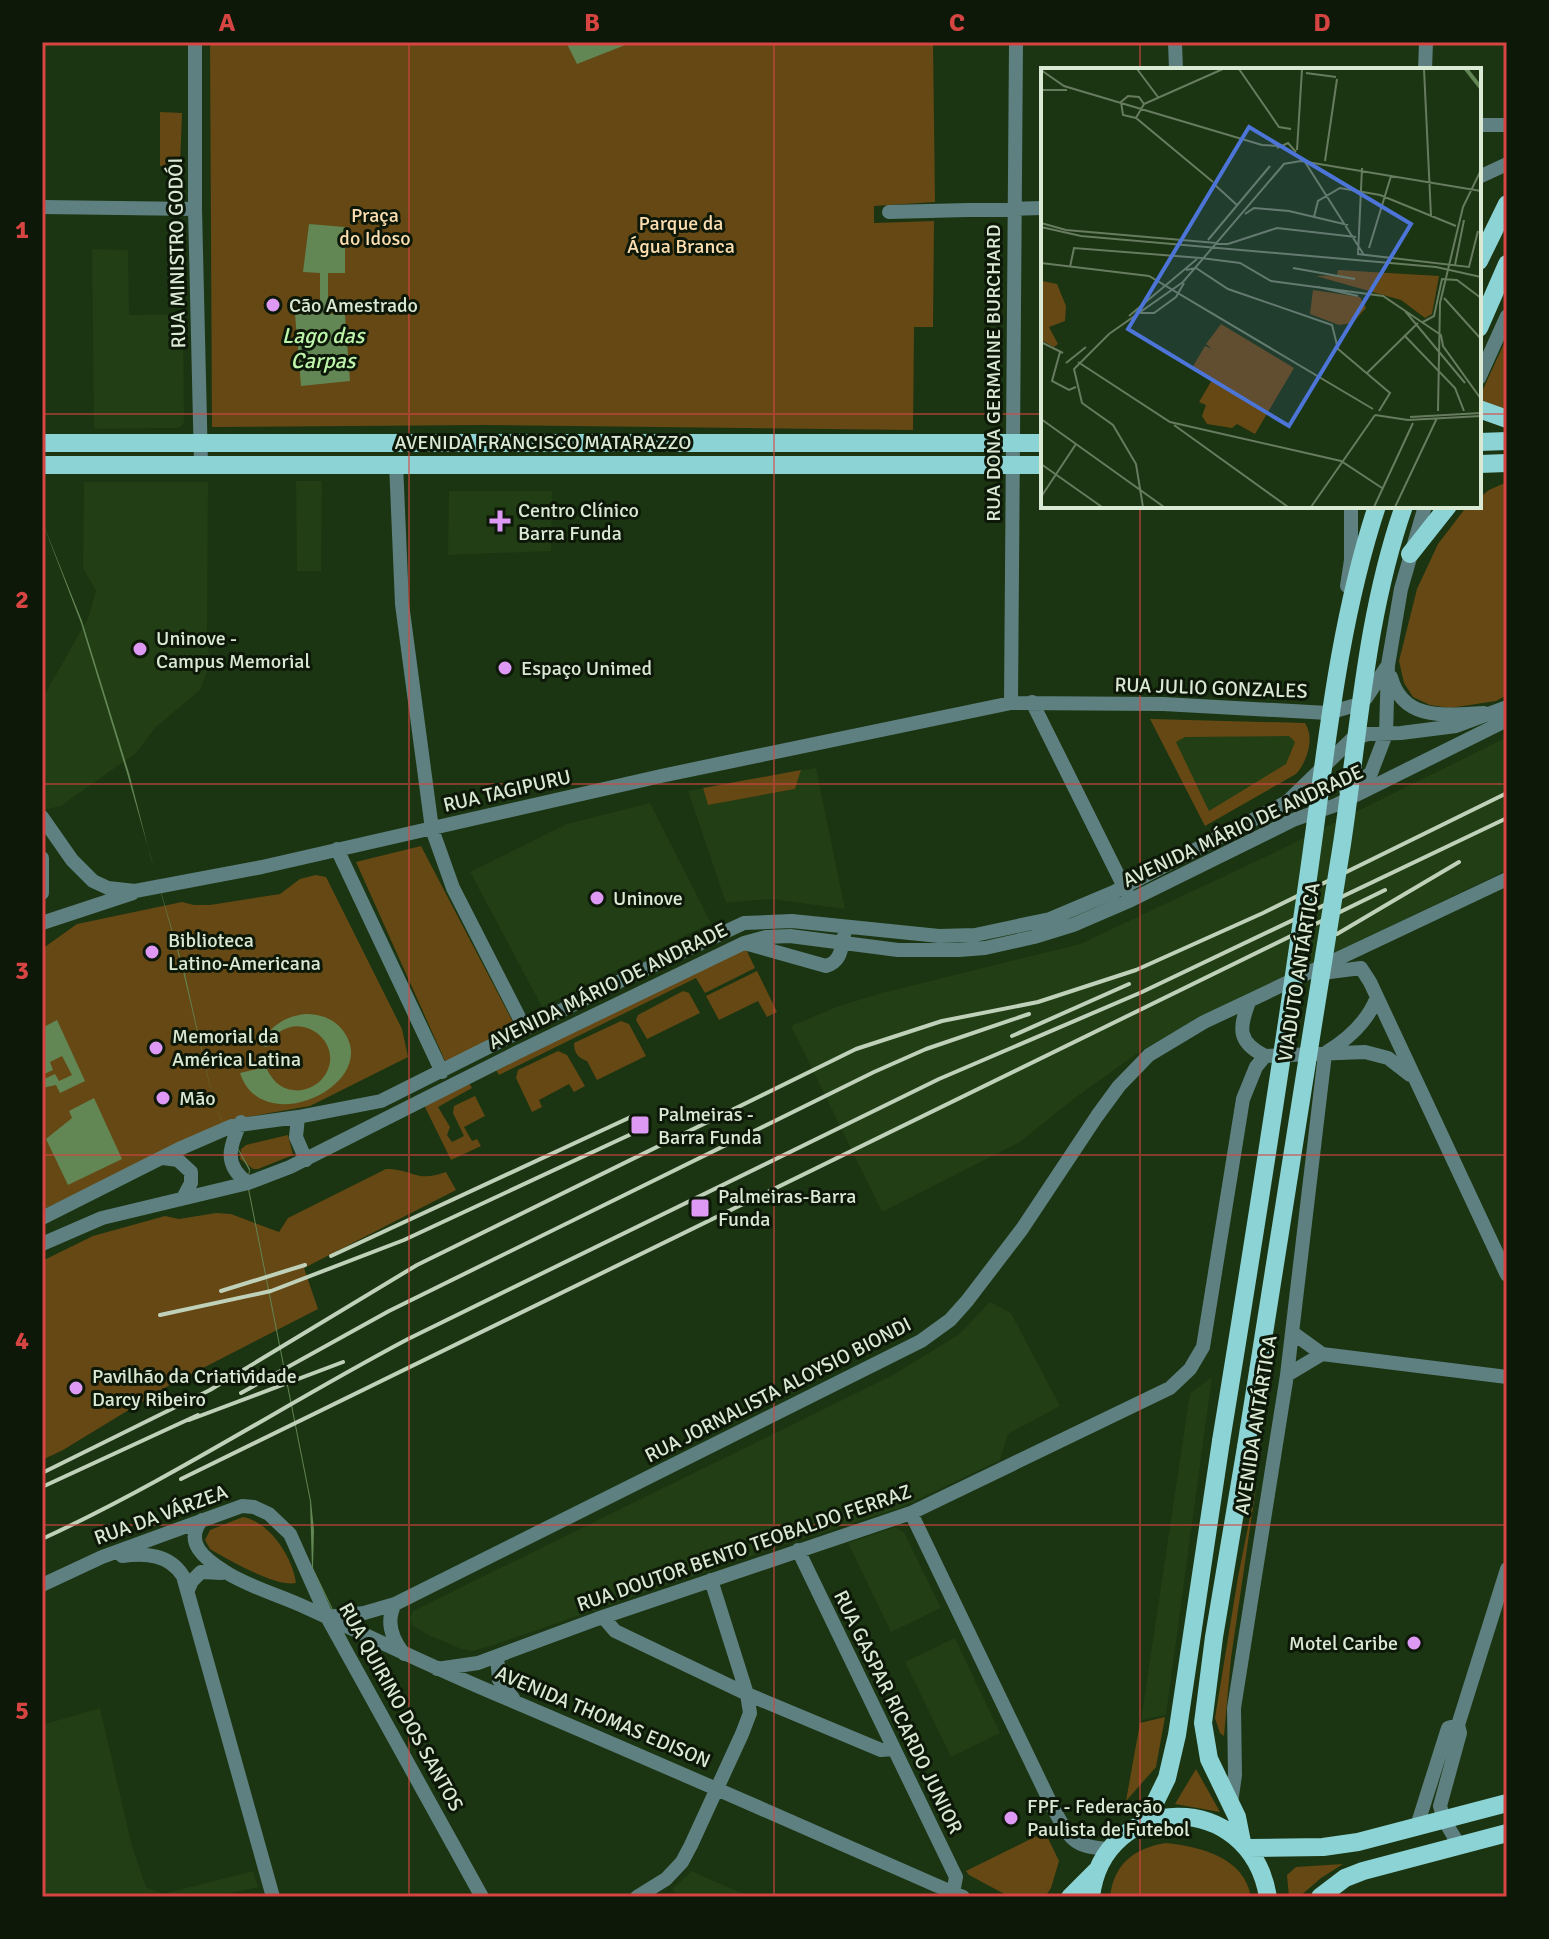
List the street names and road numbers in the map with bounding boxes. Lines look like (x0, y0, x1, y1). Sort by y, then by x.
street label: RUA MINISTRO GODÓI (163, 158, 191, 348)
street label: RUA DONA GERMAINE BURCHARD (981, 224, 1006, 522)
street label: AVENIDA FRANCISCO MATARAZZO (395, 430, 691, 455)
street label: RUA JULIO GONZALES (1114, 672, 1308, 704)
street label: AVENIDA MÁRIO DE ANDRADE (1119, 759, 1367, 893)
street label: RUA TAGIPURU (441, 764, 573, 818)
street label: VIADUTO ANTÁRTICA (1272, 881, 1326, 1063)
street label: AVENIDA MÁRIO DE ANDRADE (485, 917, 731, 1055)
street label: RUA JORNALISTA ALOYSIO BIONDI (641, 1312, 915, 1468)
street label: AVENIDA ANTÁRTICA (1229, 1334, 1283, 1516)
street label: RUA DA VÁRZEA (91, 1479, 231, 1551)
street label: RUA DOUTOR BENTO TEOBALDO FERRAZ (573, 1479, 915, 1617)
street label: RUA GASPAR RICARDO JUNIOR (828, 1586, 968, 1838)
street label: RUA QUIRINO DOS SANTOS (333, 1598, 469, 1816)
street label: AVENIDA THOMAS EDISON (492, 1660, 714, 1774)

